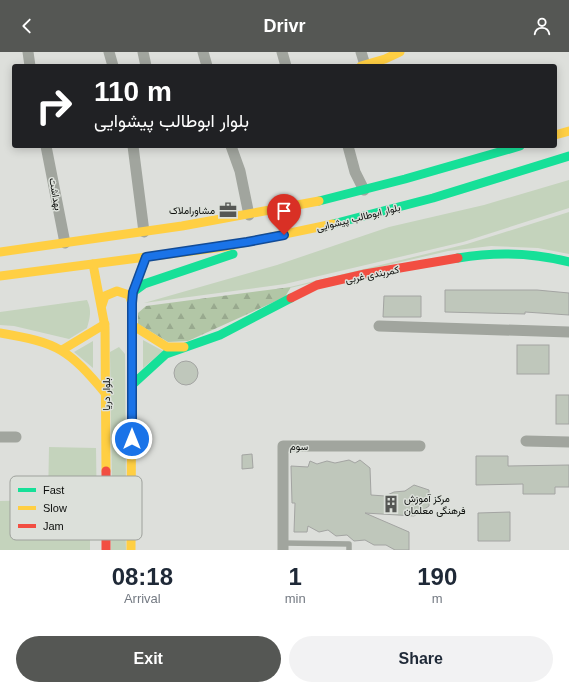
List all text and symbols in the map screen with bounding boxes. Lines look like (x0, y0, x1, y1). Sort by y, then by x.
icon: back (16, 15, 38, 37)
icon: person (531, 15, 553, 37)
text: Drivr (263, 16, 306, 36)
text: 110 m (94, 76, 172, 107)
icon: right (28, 80, 80, 132)
text: بلوار ابوطالب پیشوایی (94, 111, 249, 131)
street label: بهداشت (46, 177, 64, 211)
pin (267, 194, 301, 235)
office icon: مشاوراملاک (218, 200, 238, 220)
icon: arrive (273, 200, 295, 222)
street label: بلوار ابوطالب پیشوایی (315, 202, 402, 235)
place label: مشاوراملاک (169, 205, 215, 217)
street label: کمربندی غربی (344, 264, 401, 286)
street label: بلوار دریا (101, 377, 113, 411)
position arrow (111, 418, 153, 460)
street label: سوم (290, 441, 308, 453)
legend (10, 476, 142, 540)
text: Fast (43, 484, 64, 496)
place label: مرکز آموزش فرهنگی معلمان (404, 493, 466, 517)
building icon: مرکز آموزش فرهنگی معلمان (381, 494, 401, 514)
text: Slow (43, 502, 67, 514)
text: Jam (43, 520, 64, 532)
text: 08:18 (112, 563, 173, 590)
text: 1 (288, 563, 302, 590)
text: 190 (417, 563, 457, 590)
text: Arrival (124, 591, 161, 606)
text: min (285, 591, 306, 606)
text: m (432, 591, 443, 606)
button: Exit (16, 636, 281, 682)
button: Share (289, 636, 553, 682)

